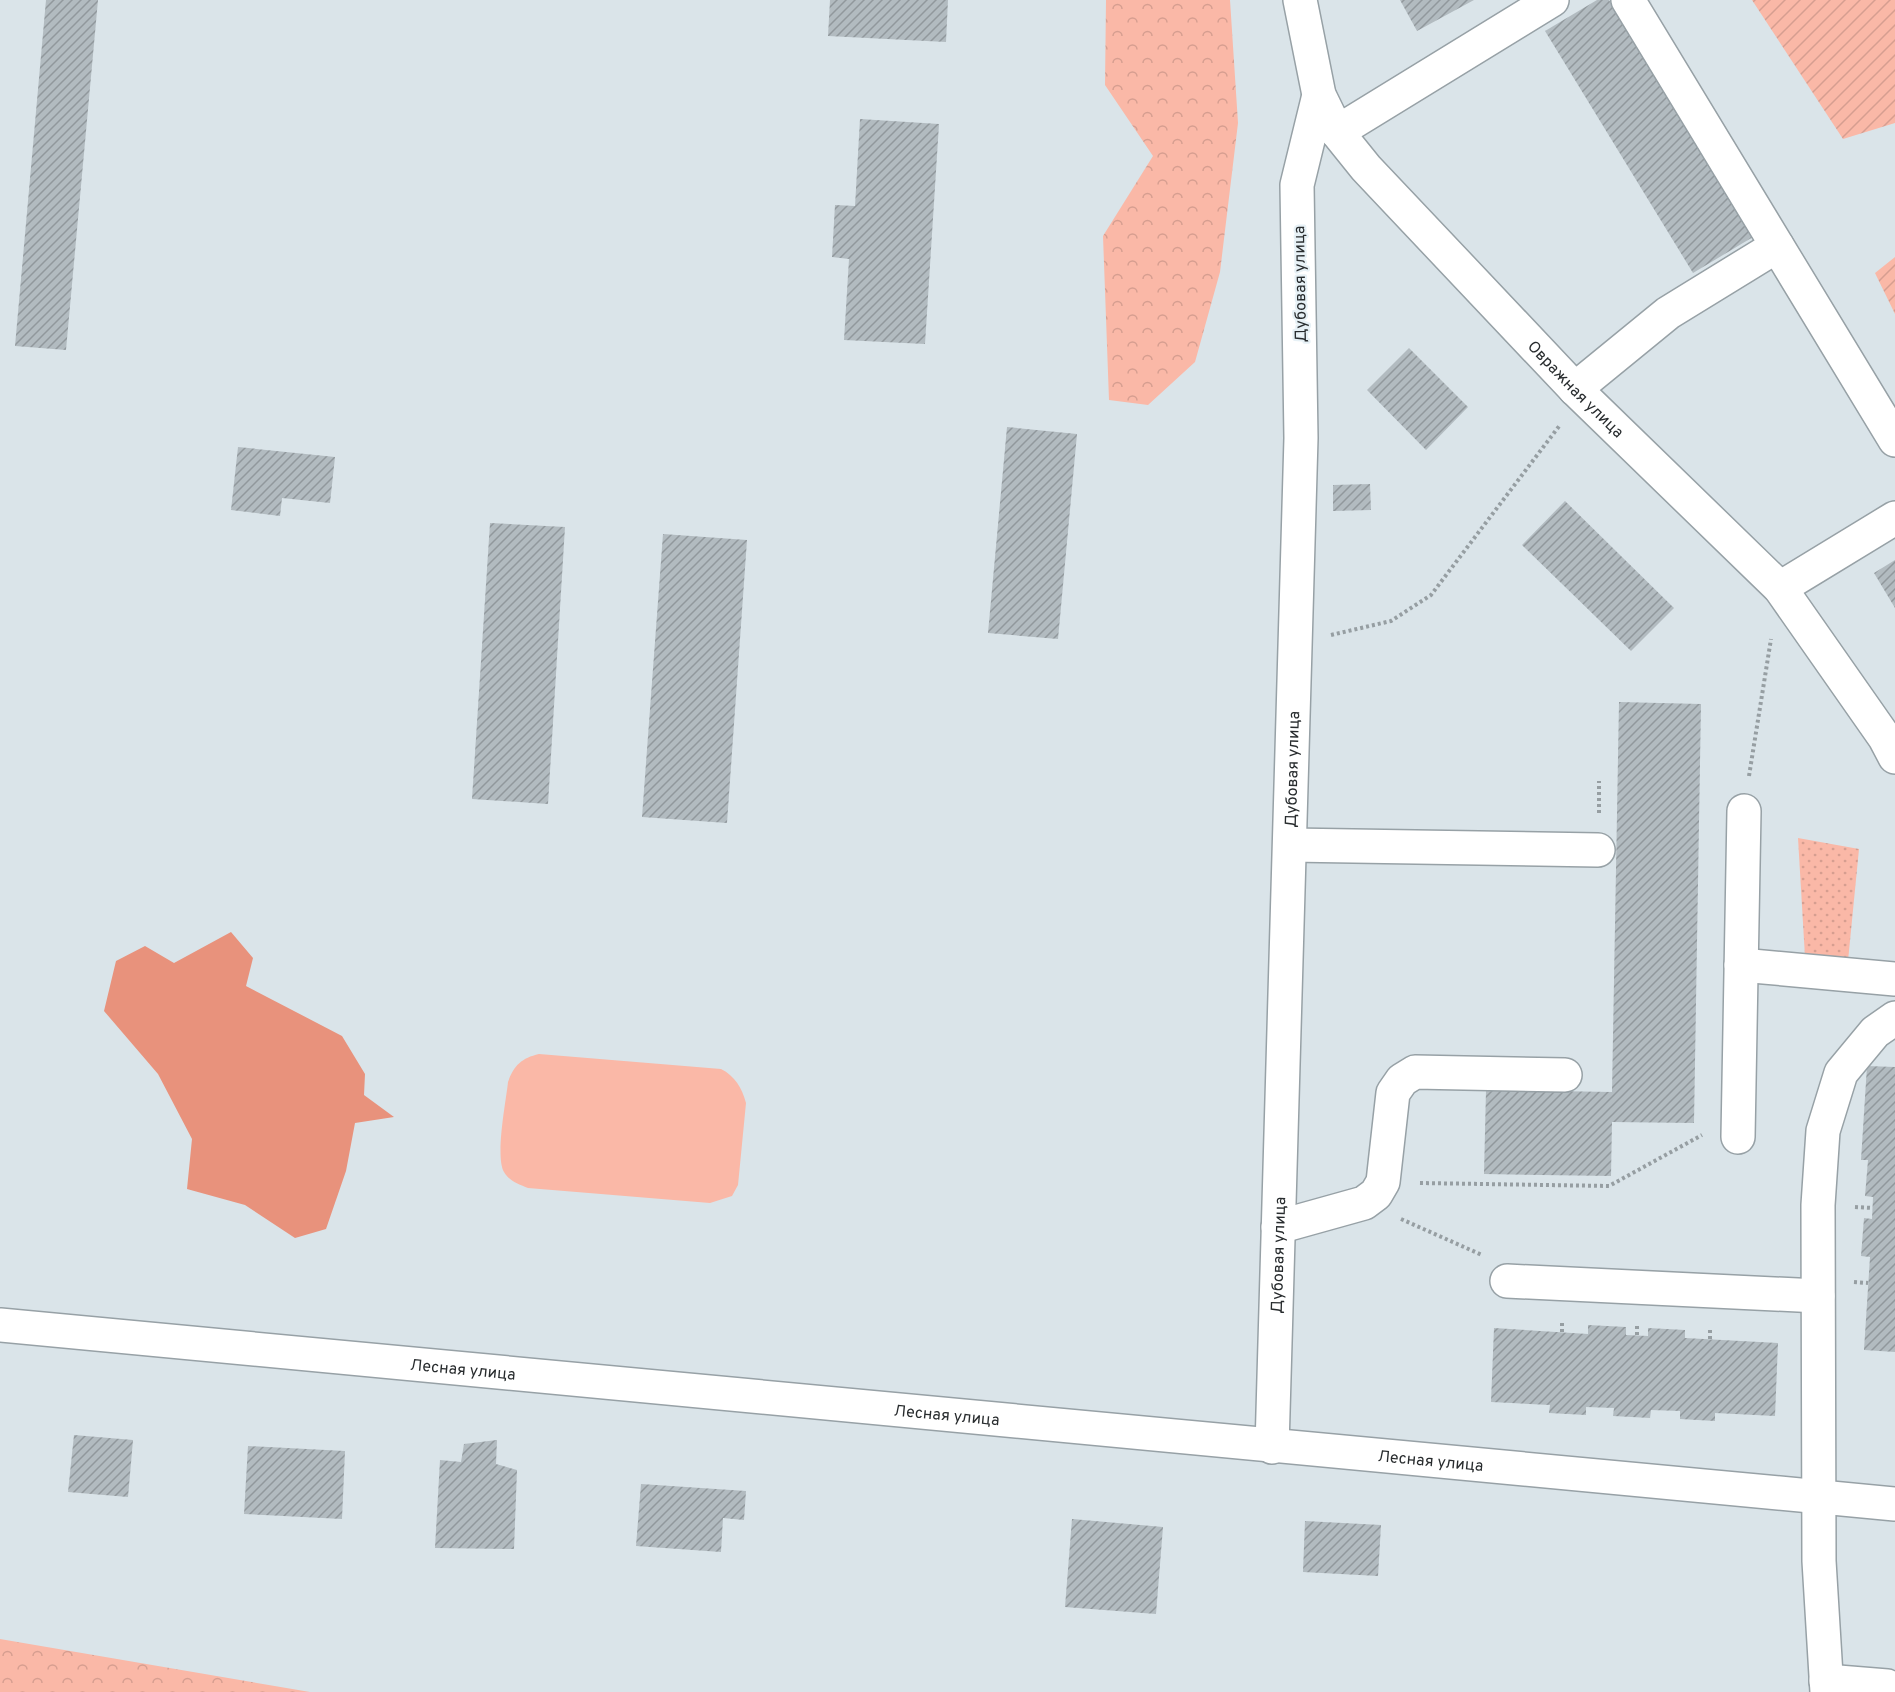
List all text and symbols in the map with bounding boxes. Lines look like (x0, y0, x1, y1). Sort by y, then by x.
street label: Дубовая улица (1290, 225, 1312, 342)
street label: Овражная улица (1522, 337, 1627, 443)
street label: Дубовая улица (1282, 711, 1305, 828)
street label: Дубовая улица (1268, 1196, 1291, 1314)
street label: Лесная улица (409, 1356, 517, 1386)
street label: Лесная улица (893, 1401, 1000, 1431)
street label: Лесная улица (1377, 1447, 1484, 1477)

